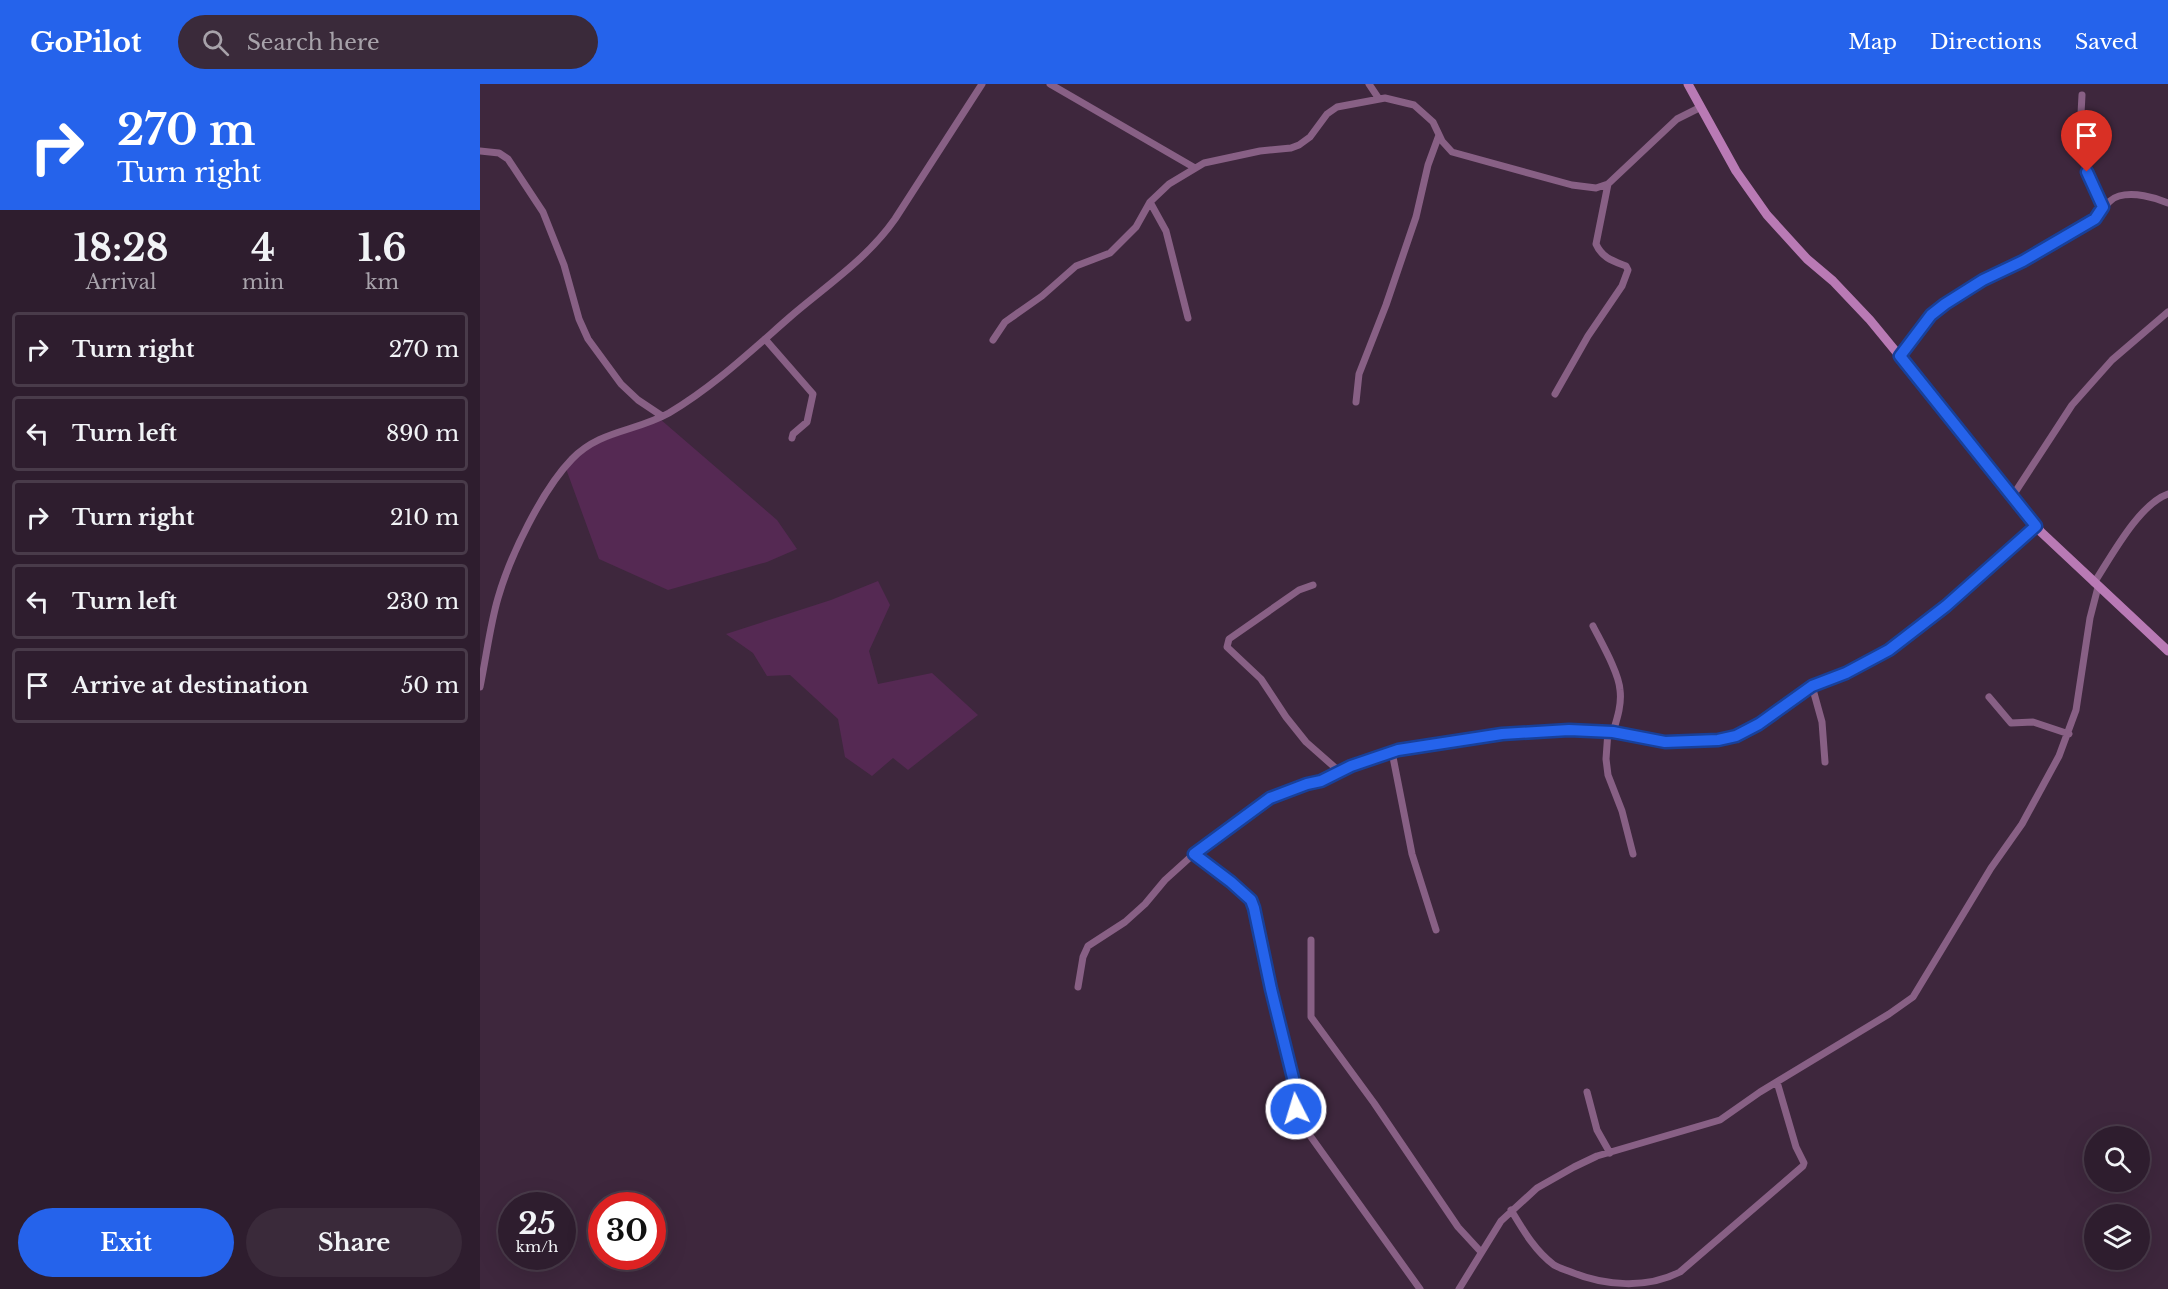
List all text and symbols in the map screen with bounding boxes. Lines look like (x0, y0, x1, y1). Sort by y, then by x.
search box (178, 15, 598, 69)
text: GoPilot (30, 25, 142, 60)
icon: search (199, 26, 232, 59)
text: Search here (247, 29, 380, 56)
text: Map (1848, 29, 1897, 55)
text: Directions (1930, 29, 2042, 55)
text: Saved (2075, 29, 2138, 55)
text: 270 m (117, 104, 255, 156)
icon: right (18, 108, 96, 186)
pin (2061, 110, 2112, 172)
icon: arrive (2070, 119, 2103, 152)
text: Turn right (117, 156, 261, 189)
text: 18:28 (74, 226, 169, 271)
text: 4 (251, 226, 275, 271)
text: 1.6 (358, 226, 407, 271)
text: Arrival (86, 270, 156, 294)
text: min (242, 270, 284, 294)
text: km (365, 270, 399, 294)
icon: right (21, 333, 54, 366)
text: Turn right (72, 336, 194, 363)
text: 270 m (389, 336, 459, 363)
icon: left (21, 417, 54, 450)
text: Turn left (72, 420, 177, 447)
text: 890 m (386, 420, 459, 447)
icon: right (21, 501, 54, 534)
text: Turn right (72, 504, 194, 531)
text: 210 m (390, 504, 459, 531)
icon: left (21, 585, 54, 618)
text: Turn left (72, 588, 177, 615)
text: 230 m (386, 588, 459, 615)
icon: arrive (21, 669, 54, 702)
text: Arrive at destination (72, 672, 309, 699)
text: 50 m (401, 672, 459, 699)
position arrow (1264, 1077, 1328, 1141)
map controls (2084, 1126, 2150, 1270)
button: search (2084, 1126, 2150, 1192)
speed limit sign: 30 (588, 1192, 666, 1270)
button: layers (2084, 1204, 2150, 1270)
text: 25 (518, 1205, 556, 1242)
button: Exit (18, 1208, 234, 1277)
button: Share (246, 1208, 462, 1277)
text: km/h (516, 1237, 558, 1256)

